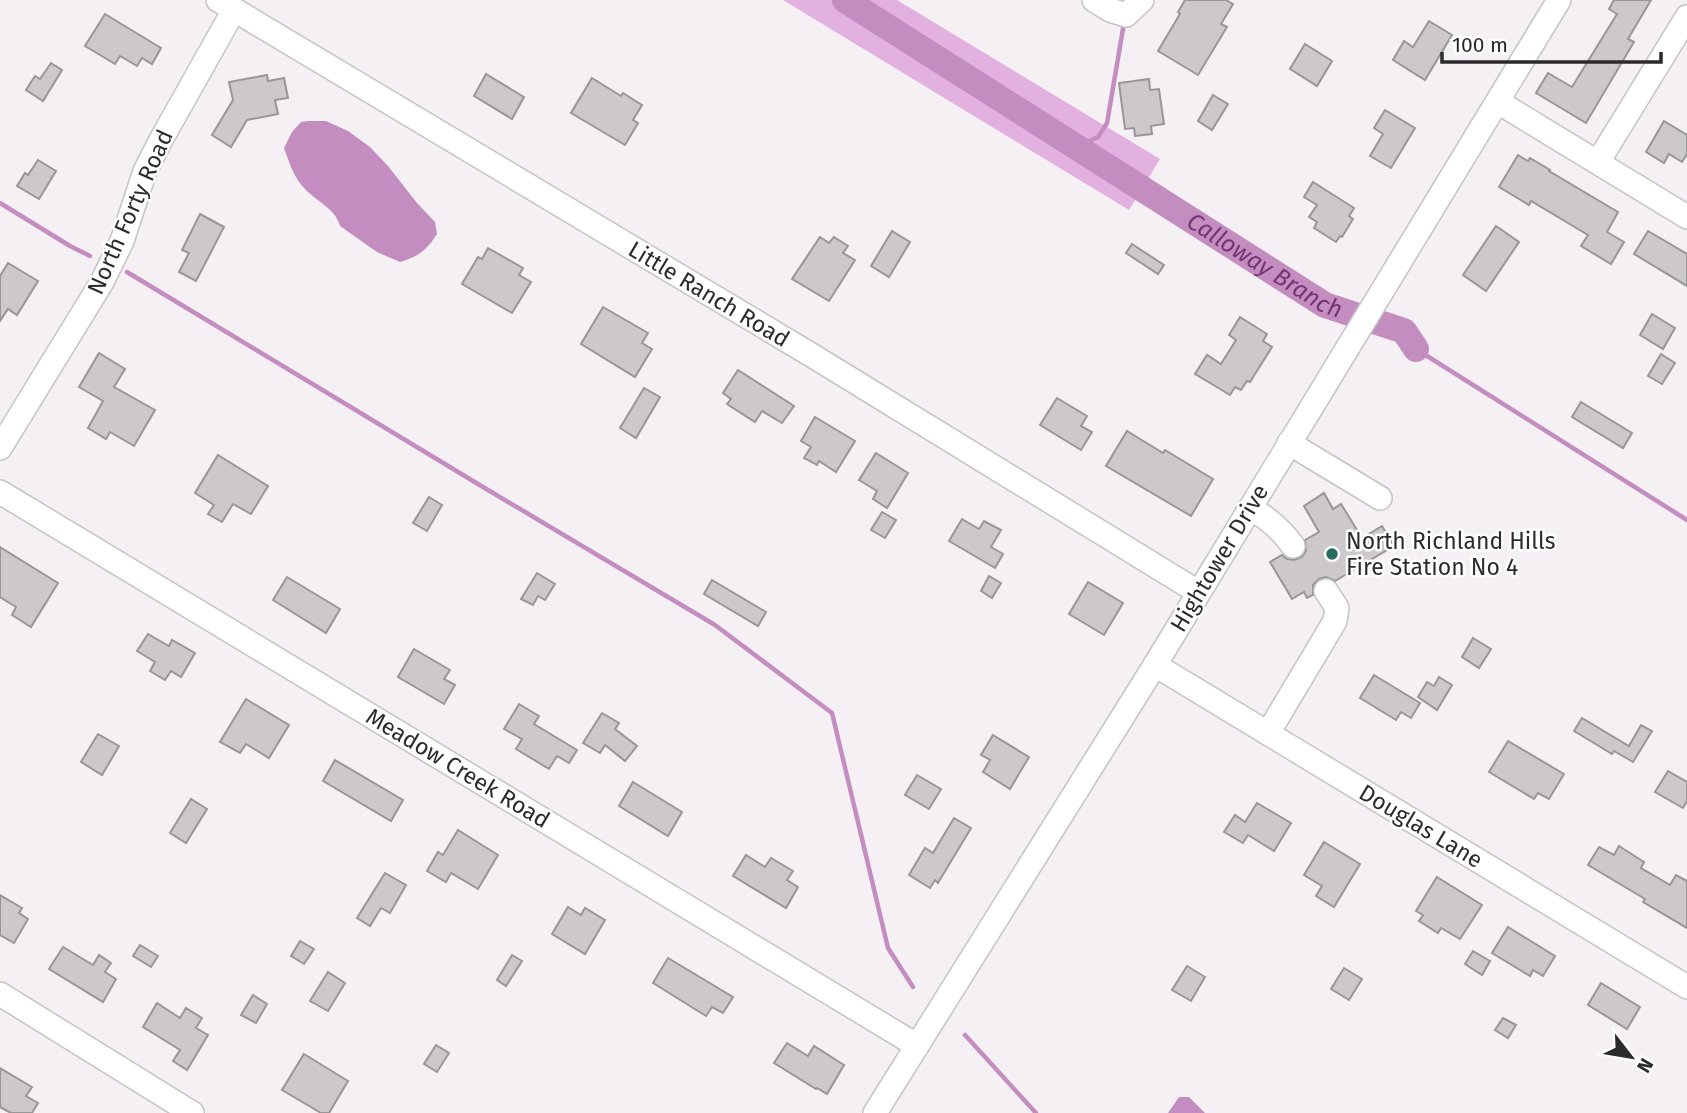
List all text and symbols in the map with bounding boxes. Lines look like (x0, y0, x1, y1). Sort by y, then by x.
scale bar (1442, 21, 1661, 65)
text: 100 m (1452, 32, 1508, 58)
street label: North Forty Road (81, 125, 179, 299)
water label: Calloway Branch (1182, 207, 1346, 324)
street label: Little Ranch Road (623, 235, 795, 353)
street label: Hightower Drive (1164, 479, 1274, 637)
place label: North Richland Hills Fire Station No 4 (1346, 527, 1556, 581)
marker: North Richland Hills Fire Station No 4 (1324, 546, 1340, 562)
street label: Meadow Creek Road (361, 702, 555, 834)
street label: Douglas Lane (1354, 778, 1488, 874)
north arrow (1596, 1022, 1666, 1092)
text: N (1632, 1054, 1658, 1077)

